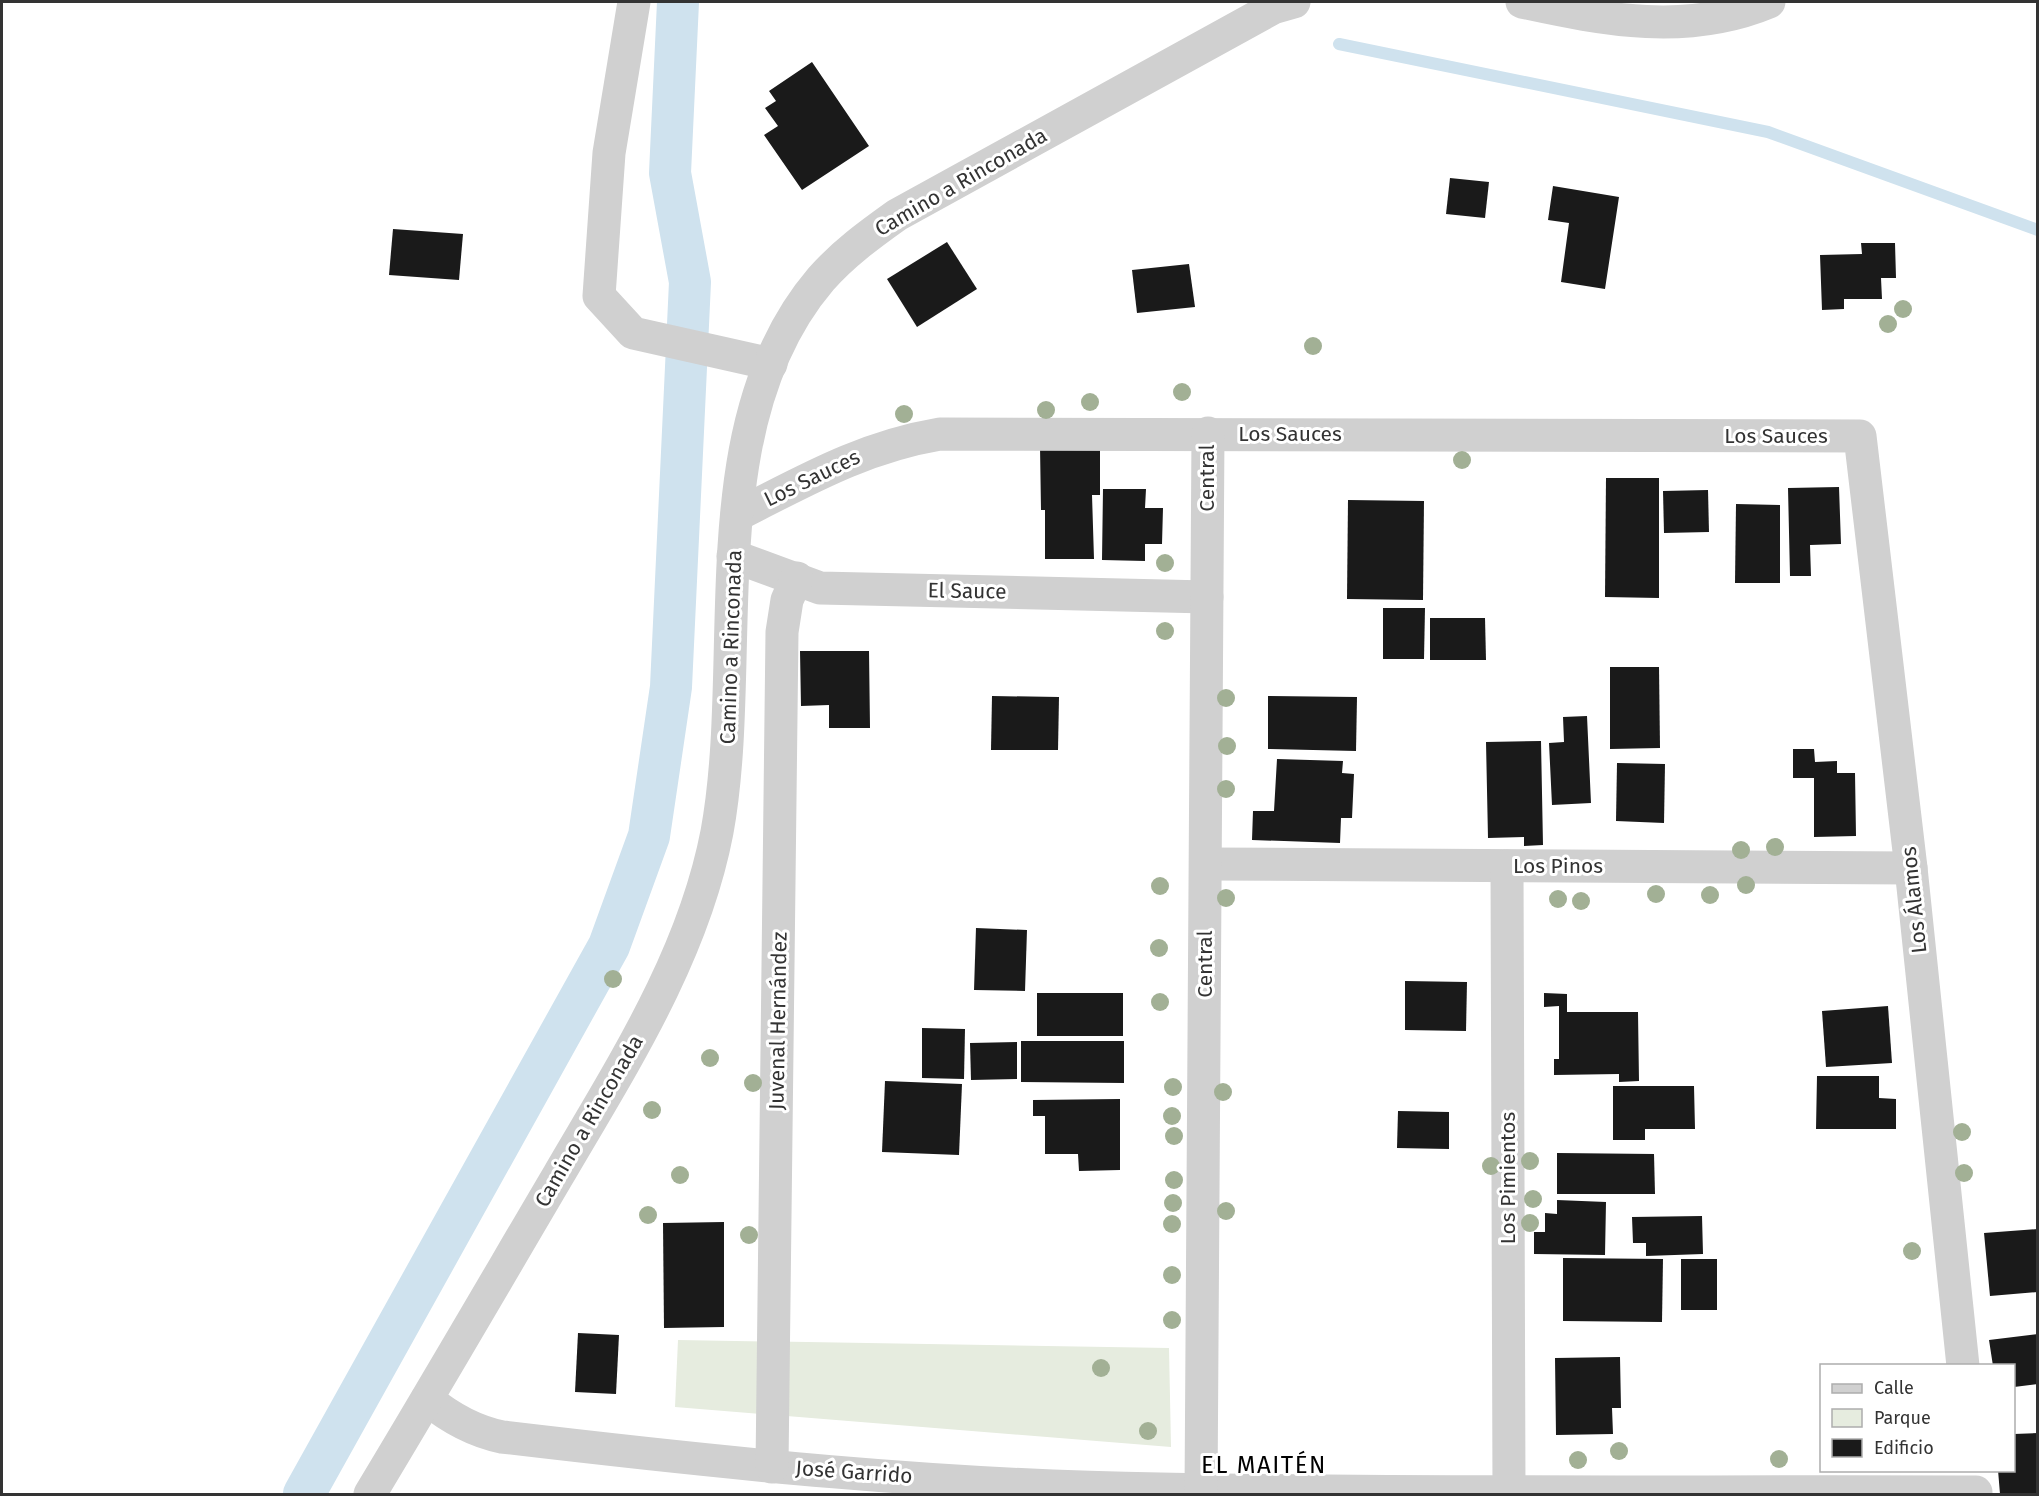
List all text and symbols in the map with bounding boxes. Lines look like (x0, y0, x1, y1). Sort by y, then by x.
street label: Camino a Rinconada (870, 122, 1052, 242)
street label: Los Sauces (1238, 421, 1342, 447)
street label: Los Sauces (1724, 423, 1828, 449)
street label: Los Sauces (760, 444, 864, 512)
street label: Central (1194, 444, 1220, 512)
street label: Camino a Rinconada (715, 549, 747, 745)
street label: El Sauce (927, 577, 1007, 605)
street label: Los Álamos (1895, 845, 1933, 955)
street label: Los Pinos (1513, 853, 1603, 879)
street label: Central (1192, 930, 1218, 998)
street label: Juvenal Hernández (763, 932, 793, 1110)
street label: Camino a Rinconada (529, 1030, 649, 1212)
street label: Los Pimientos (1495, 1111, 1521, 1244)
legend (1820, 1364, 2015, 1472)
text: Calle (1874, 1377, 1914, 1399)
text: Parque (1874, 1407, 1931, 1429)
text: Edificio (1874, 1437, 1934, 1459)
district label: EL MAITÉN (1201, 1450, 1327, 1479)
street label: José Garrido (795, 1455, 913, 1489)

